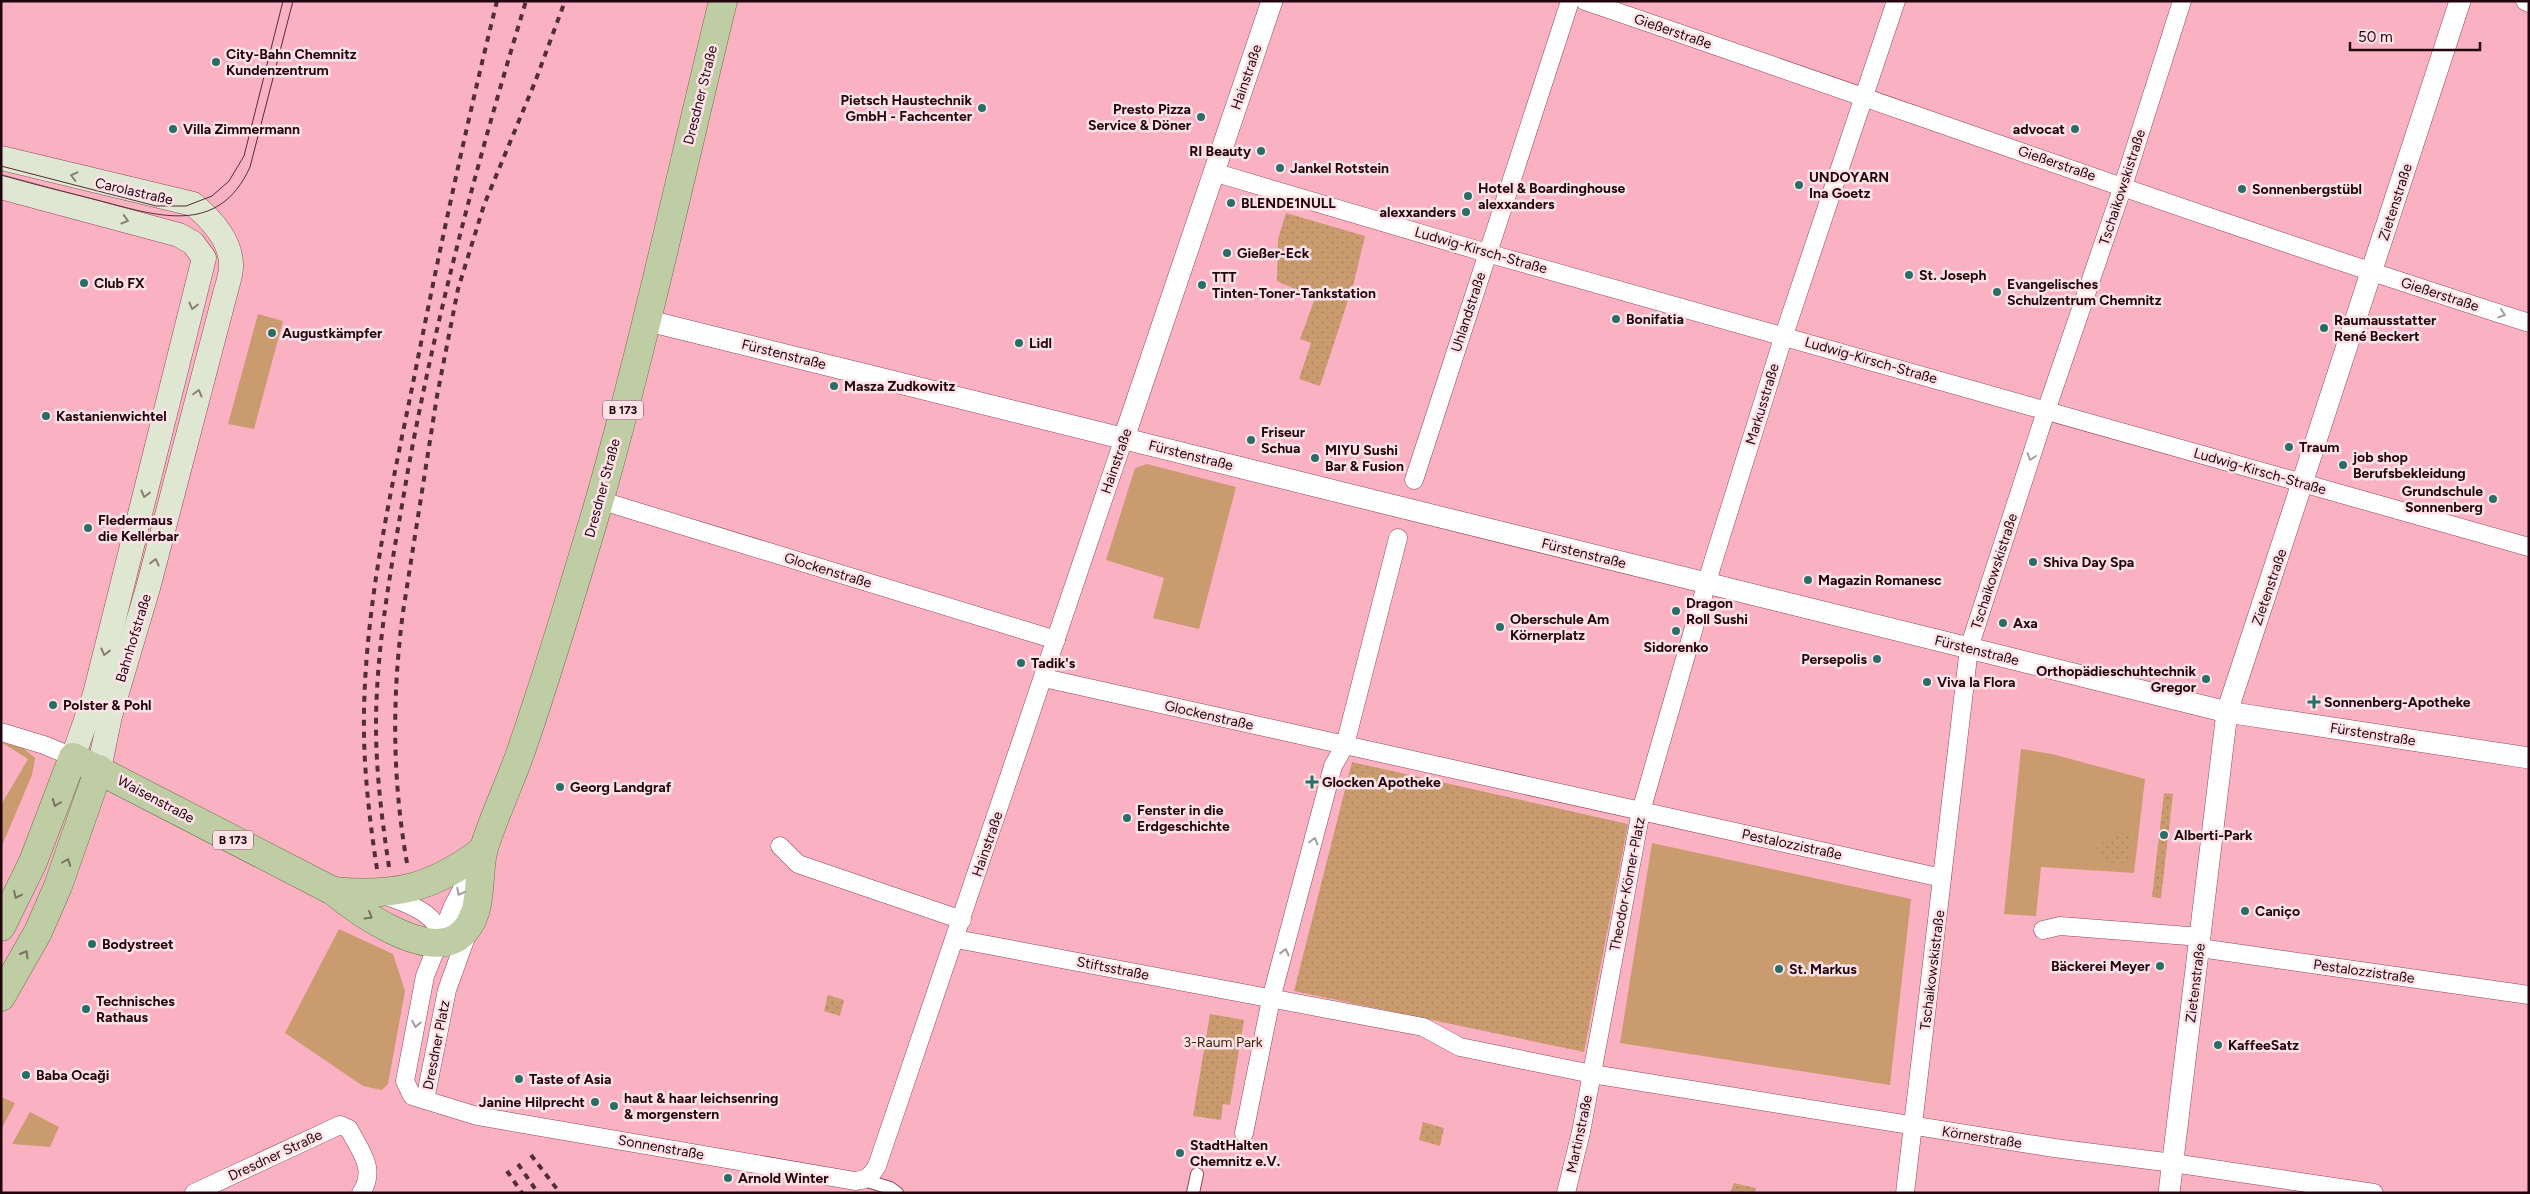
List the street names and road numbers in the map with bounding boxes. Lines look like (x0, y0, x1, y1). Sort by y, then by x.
street label: Gießerstraße (1632, 10, 1714, 53)
street label: Hainstraße (1227, 42, 1266, 112)
street label: Dresdner Straße (680, 43, 721, 147)
street label: Tschaikowskistraße (2096, 127, 2149, 247)
street label: Gießerstraße (2016, 142, 2098, 185)
street label: Zietenstraße (2375, 161, 2416, 243)
street label: Carolastraße (93, 174, 175, 209)
street label: Ludwig-Kirsch-Straße (1413, 223, 1549, 278)
street label: Uhlandstraße (1448, 270, 1490, 354)
street label: Gießerstraße (2399, 274, 2481, 315)
street label: Ludwig-Kirsch-Straße (1803, 333, 1939, 388)
street label: Fürstenstraße (740, 336, 828, 373)
street label: Markusstraße (1742, 361, 1783, 447)
road number: B 173 (603, 400, 643, 420)
street label: Hainstraße (1097, 426, 1136, 496)
street label: Dresdner Straße (581, 436, 624, 539)
street label: Fürstenstraße (1147, 437, 1235, 474)
street label: Ludwig-Kirsch-Straße (2192, 444, 2328, 499)
street label: Tschaikowskistraße (1968, 511, 2021, 631)
street label: Fürstenstraße (1540, 535, 1628, 572)
street label: Zietenstraße (2248, 546, 2291, 628)
street label: Glockenstraße (782, 549, 874, 592)
street label: Bahnhofstraße (112, 592, 155, 684)
street label: Fürstenstraße (1933, 632, 2021, 669)
street label: Glockenstraße (1163, 697, 1255, 734)
street label: Fürstenstraße (2329, 719, 2417, 750)
street label: Waisenstraße (114, 772, 197, 827)
street label: Hainstraße (968, 809, 1007, 879)
street label: Theodor-Körner-Platz (1606, 816, 1649, 952)
street label: Pestalozzistraße (1740, 826, 1844, 863)
road number: B 173 (213, 830, 253, 850)
street label: Tschaikowskistraße (1917, 909, 1948, 1031)
street label: Zietenstraße (2182, 942, 2209, 1024)
street label: Stiftsstraße (1075, 953, 1151, 984)
street label: Pestalozzistraße (2312, 956, 2416, 987)
street label: Dresdner Platz (419, 999, 454, 1091)
street label: Martinstraße (1563, 1093, 1596, 1175)
street label: Körnerstraße (1941, 1123, 2023, 1152)
street label: Dresdner Straße (226, 1126, 325, 1185)
street label: Sonnenstraße (617, 1132, 706, 1163)

